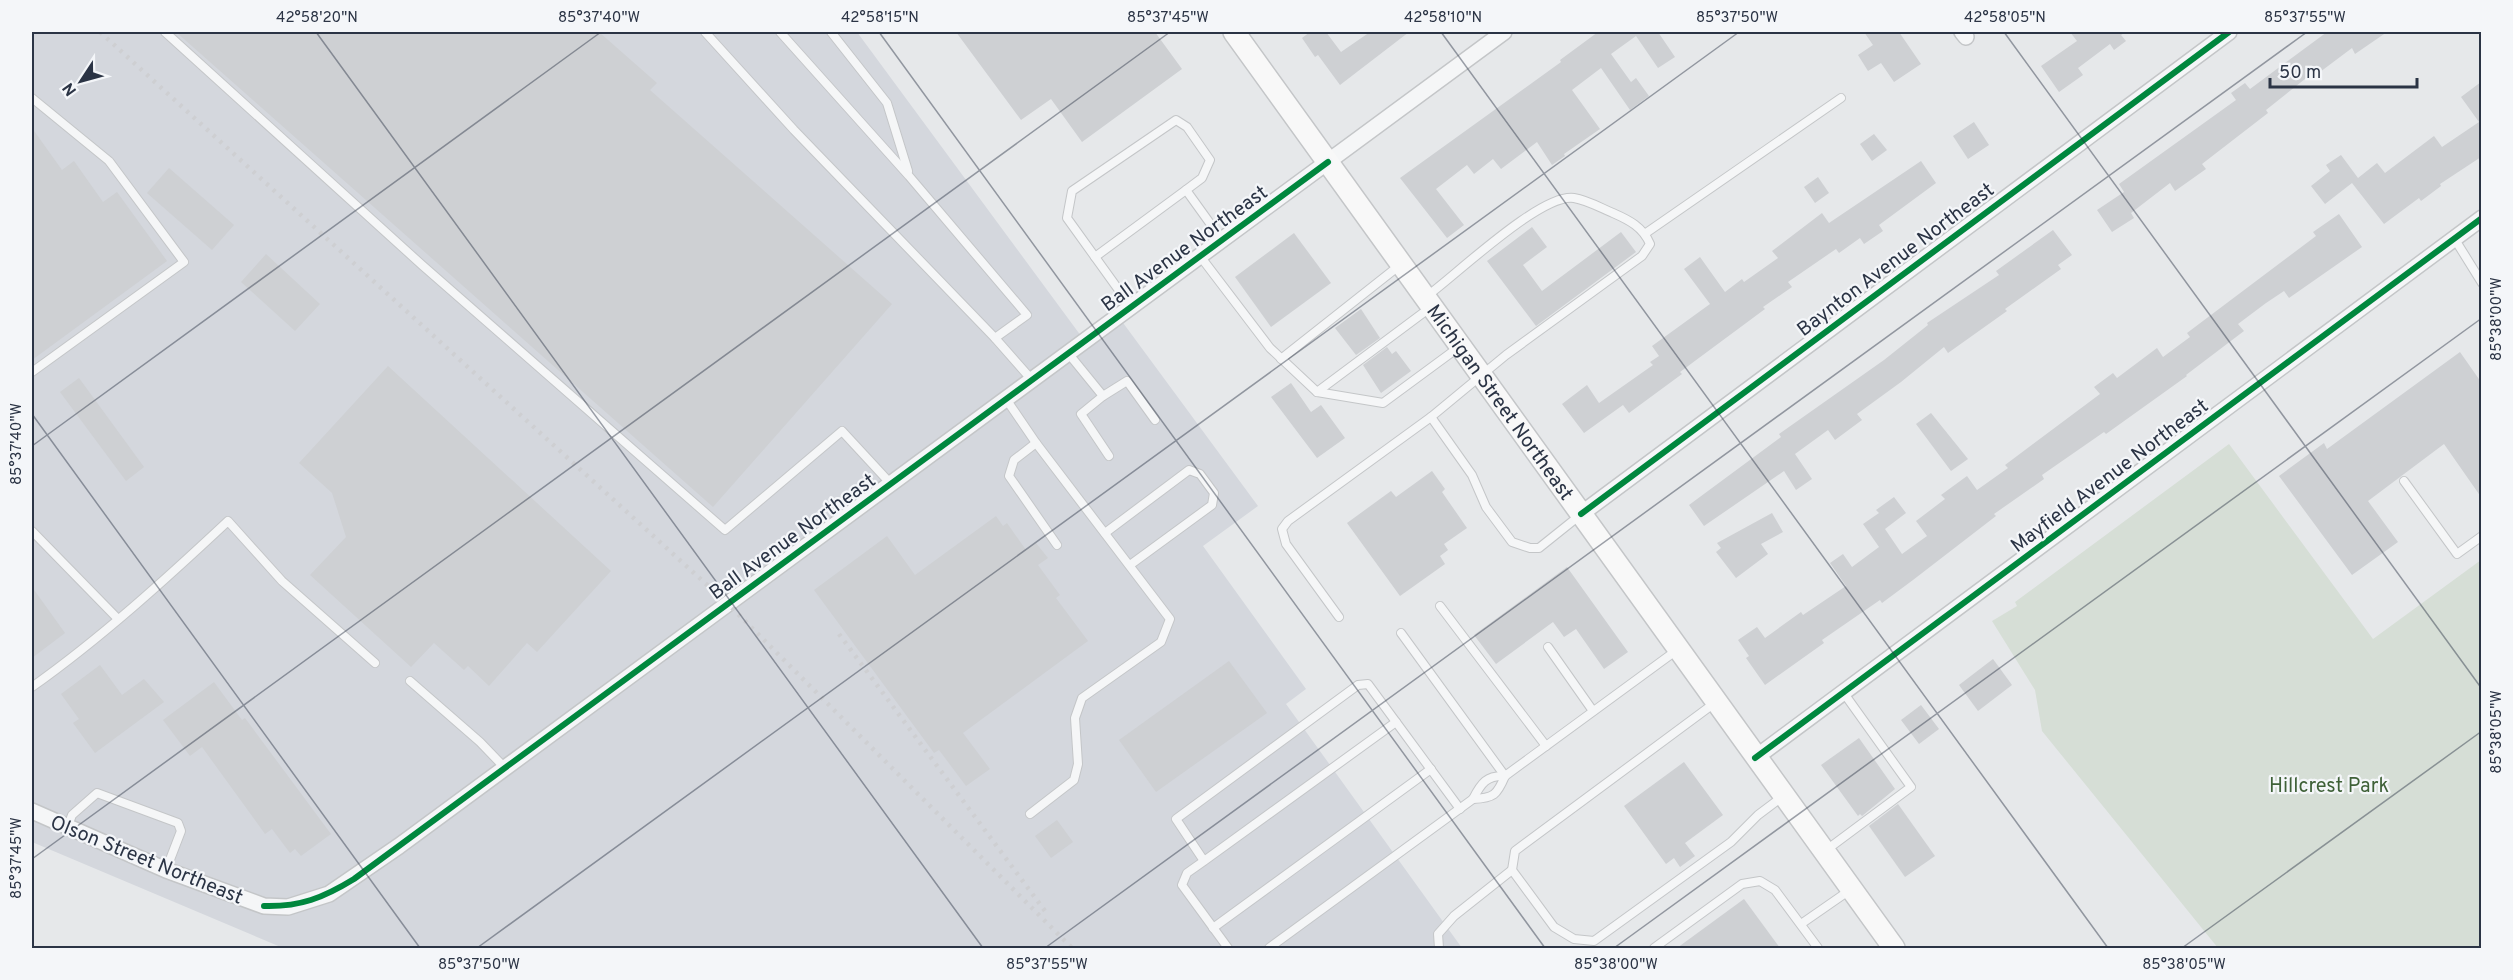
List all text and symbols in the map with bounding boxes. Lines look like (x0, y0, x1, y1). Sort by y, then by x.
text: 42°58'20"N (276, 9, 358, 28)
text: 85°37'40"W (558, 9, 640, 28)
text: 42°58'15"N (841, 9, 919, 28)
text: 85°37'45"W (1127, 9, 1209, 28)
text: 42°58'10"N (1404, 9, 1482, 28)
text: 85°37'50"W (1696, 9, 1778, 28)
text: 42°58'05"N (1964, 9, 2046, 28)
text: 85°37'55"W (2264, 9, 2346, 28)
north arrow (51, 51, 111, 111)
scale bar (2270, 51, 2417, 89)
text: 50 m (2279, 62, 2321, 85)
text: N (59, 78, 82, 99)
street label: Baynton Avenue Northeast (1792, 178, 2000, 343)
street label: Ball Avenue Northeast (1097, 180, 1274, 319)
text: 85°38'00"W (2488, 277, 2507, 361)
street label: Michigan Street Northeast (1420, 300, 1578, 506)
street label: Mayfield Avenue Northeast (2006, 394, 2214, 559)
text: 85°37'40"W (8, 403, 27, 485)
street label: Ball Avenue Northeast (705, 468, 882, 607)
text: 85°38'05"W (2488, 690, 2507, 774)
park label: Hillcrest Park (2269, 774, 2389, 800)
street label: Olson Street Northeast (46, 810, 247, 911)
text: 85°37'45"W (8, 817, 27, 899)
text: 85°37'50"W (438, 956, 520, 975)
text: 85°37'55"W (1006, 956, 1088, 975)
text: 85°38'00"W (1574, 956, 1658, 975)
text: 85°38'05"W (2142, 956, 2226, 975)

